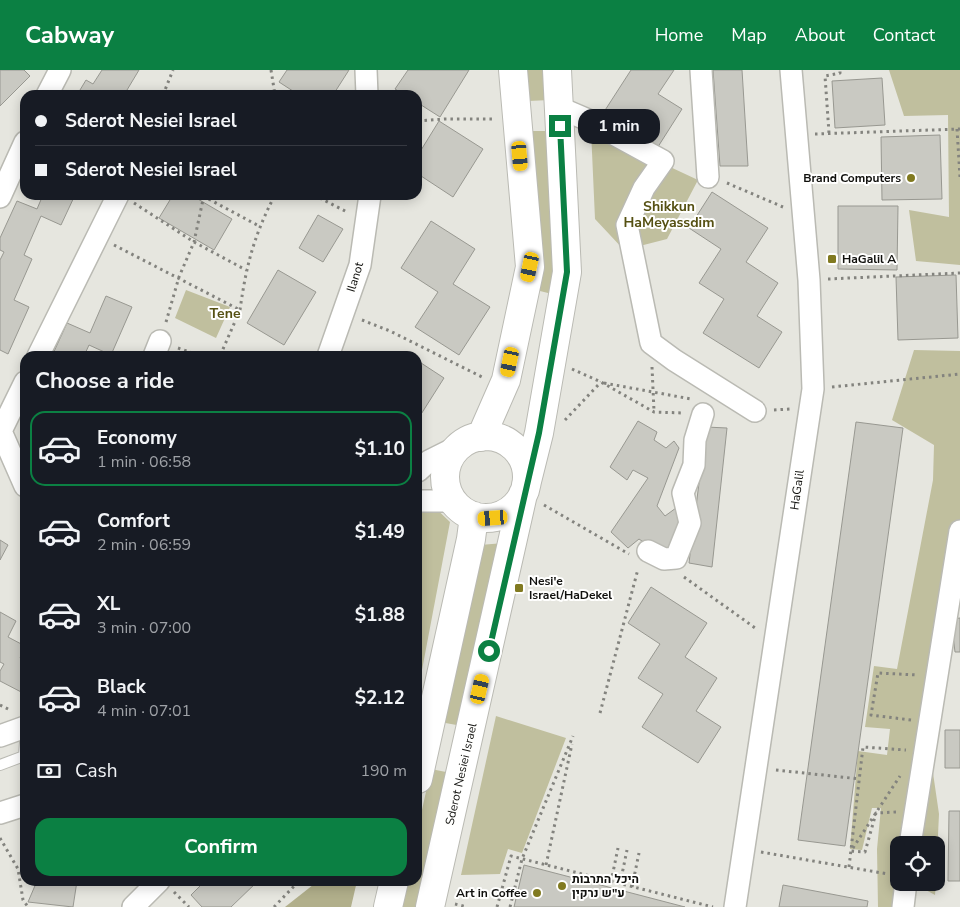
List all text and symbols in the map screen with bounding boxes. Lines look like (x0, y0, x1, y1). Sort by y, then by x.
text: Cabway (25, 19, 114, 51)
text: Home (655, 23, 703, 47)
text: Map (731, 23, 767, 47)
text: About (795, 23, 845, 47)
text: Contact (873, 23, 935, 47)
text: Sderot Nesiei Israel (65, 108, 237, 134)
callout: 1 min (578, 108, 660, 144)
route end (549, 115, 571, 137)
text: 1 min (598, 115, 640, 137)
car (511, 140, 528, 172)
text: Sderot Nesiei Israel (65, 157, 237, 183)
place label: Brand Computers (803, 170, 901, 186)
marker: Brand Computers (905, 172, 917, 184)
district label: Shikkun HaMeyassdim (624, 197, 714, 232)
car (519, 251, 540, 283)
place label: HaGalil A (842, 251, 896, 267)
marker: HaGalil A (826, 253, 838, 265)
street label: Ilanot (343, 259, 367, 294)
district label: Tene (210, 304, 241, 323)
car (499, 346, 520, 378)
text: Choose a ride (35, 366, 174, 396)
text: Economy (97, 425, 177, 451)
icon: car (37, 426, 82, 471)
text: $1.10 (355, 436, 405, 462)
text: 1 min · 06:58 (97, 451, 191, 473)
street label: HaGalil (786, 468, 808, 511)
text: Comfort (97, 508, 170, 534)
icon: car (37, 509, 82, 554)
car (477, 509, 508, 527)
text: $1.49 (355, 519, 405, 545)
text: 2 min · 06:59 (97, 534, 191, 556)
place label: Nesi'e Israel/HaDekel (529, 573, 612, 603)
marker: Nesi'e Israel/HaDekel (513, 582, 525, 594)
text: XL (97, 591, 120, 617)
icon: car (37, 592, 82, 637)
text: $1.88 (355, 602, 405, 628)
text: 3 min · 07:00 (97, 617, 191, 639)
route start (478, 640, 500, 662)
car (469, 673, 490, 705)
text: Black (97, 674, 146, 700)
icon: car (37, 675, 82, 720)
text: $2.12 (355, 685, 405, 711)
text: 4 min · 07:01 (97, 700, 191, 722)
street label: Sderot Nesiei Israel (441, 721, 481, 827)
icon: cash (35, 757, 63, 785)
text: Cash (75, 758, 117, 784)
text: 190 m (360, 760, 407, 782)
button: Confirm (35, 818, 407, 876)
map controls (890, 836, 945, 891)
button: locate (890, 836, 945, 891)
place label: היכל התרבות ע"ש נרקין (572, 871, 639, 901)
marker: היכל התרבות ע"ש נרקין (556, 880, 568, 892)
place label: Art in Coffee (456, 885, 527, 901)
marker: Art in Coffee (531, 887, 543, 899)

